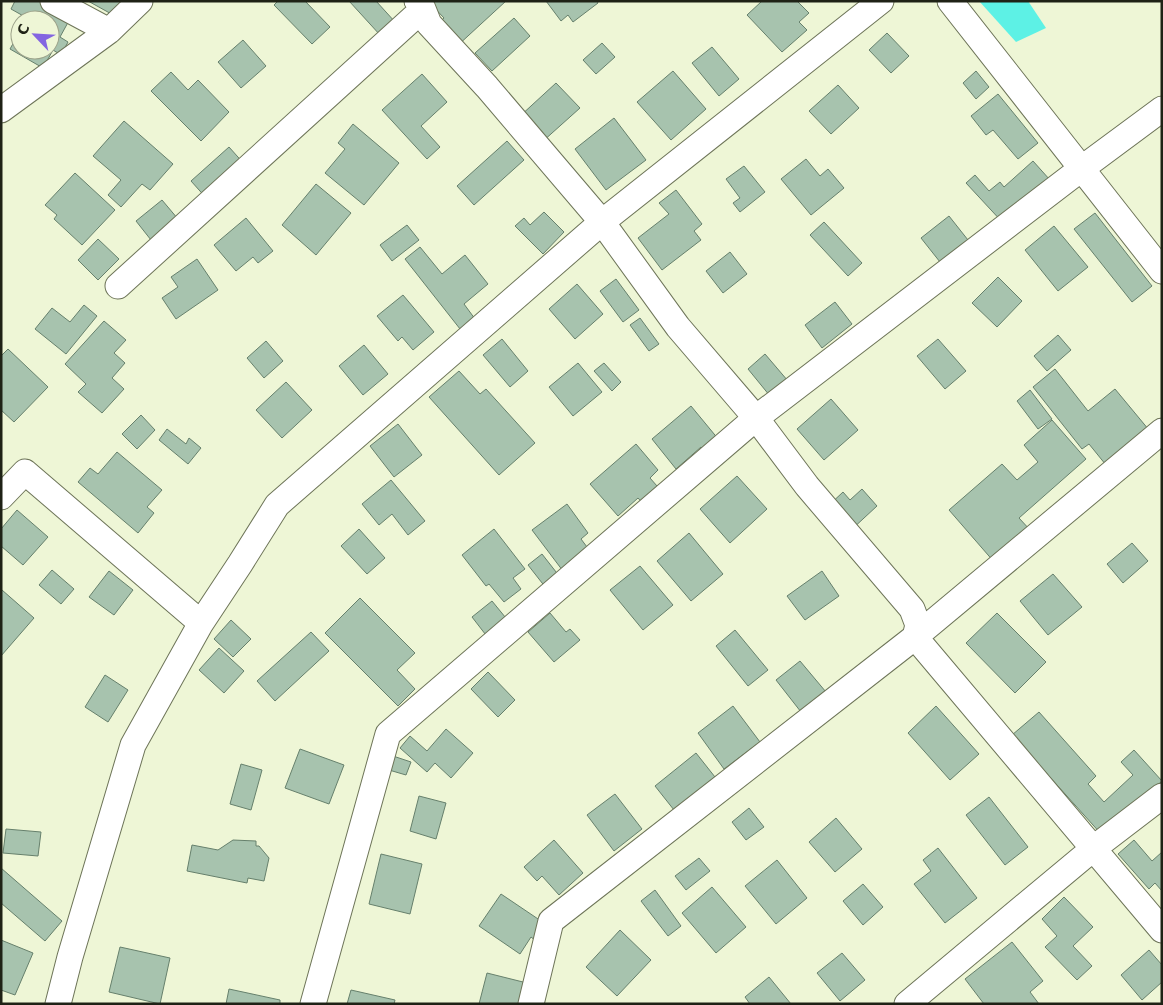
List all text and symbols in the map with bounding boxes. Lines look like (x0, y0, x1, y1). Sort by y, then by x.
north arrow (10, 10, 60, 60)
text: С (14, 21, 33, 38)

